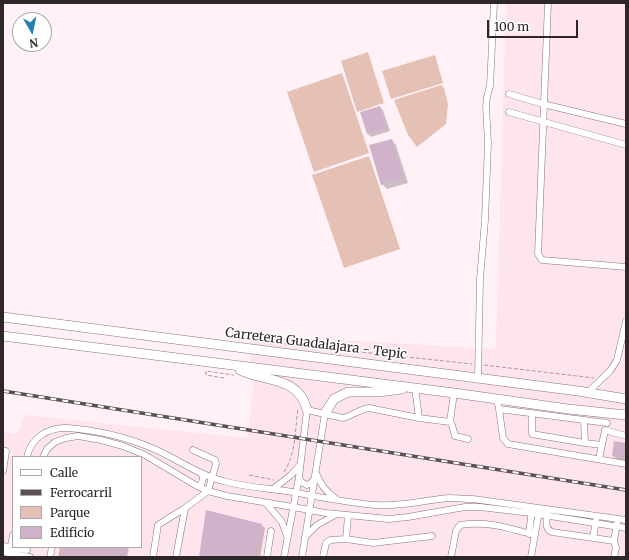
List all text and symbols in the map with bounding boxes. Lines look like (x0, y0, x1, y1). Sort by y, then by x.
north arrow (12, 12, 52, 52)
scale bar (489, 12, 580, 38)
text: 100 m (494, 19, 529, 34)
text: N (28, 35, 39, 50)
street label: Carretera Guadalajara - Tepic (224, 325, 408, 363)
legend (12, 456, 142, 548)
text: Calle (50, 465, 78, 480)
text: Ferrocarril (50, 485, 112, 500)
text: Parque (50, 505, 90, 520)
text: Edificio (50, 525, 94, 540)

